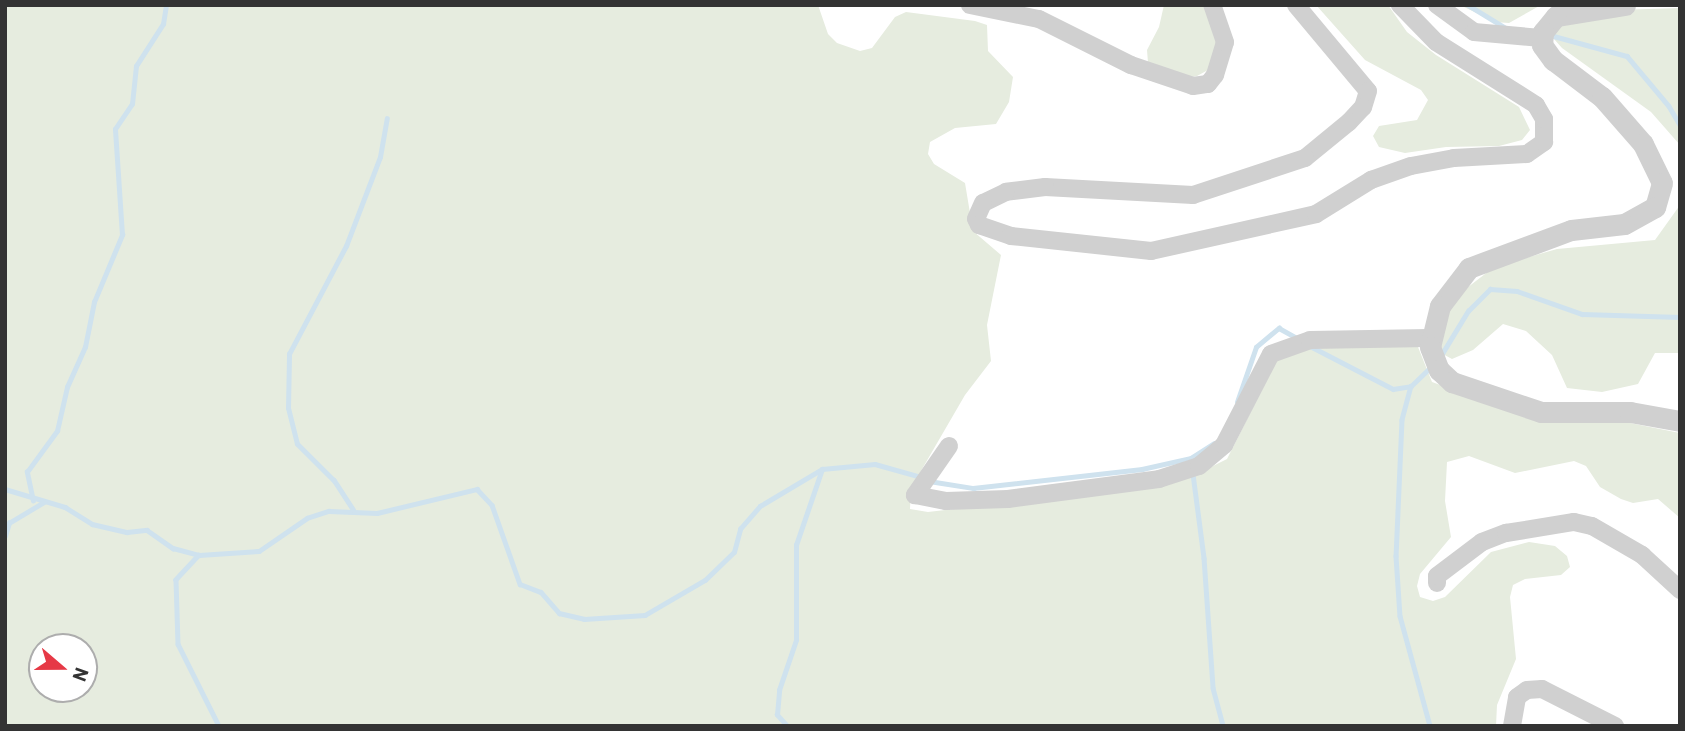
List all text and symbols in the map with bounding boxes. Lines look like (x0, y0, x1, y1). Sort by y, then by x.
north arrow (28, 633, 98, 703)
text: N (68, 665, 94, 685)

